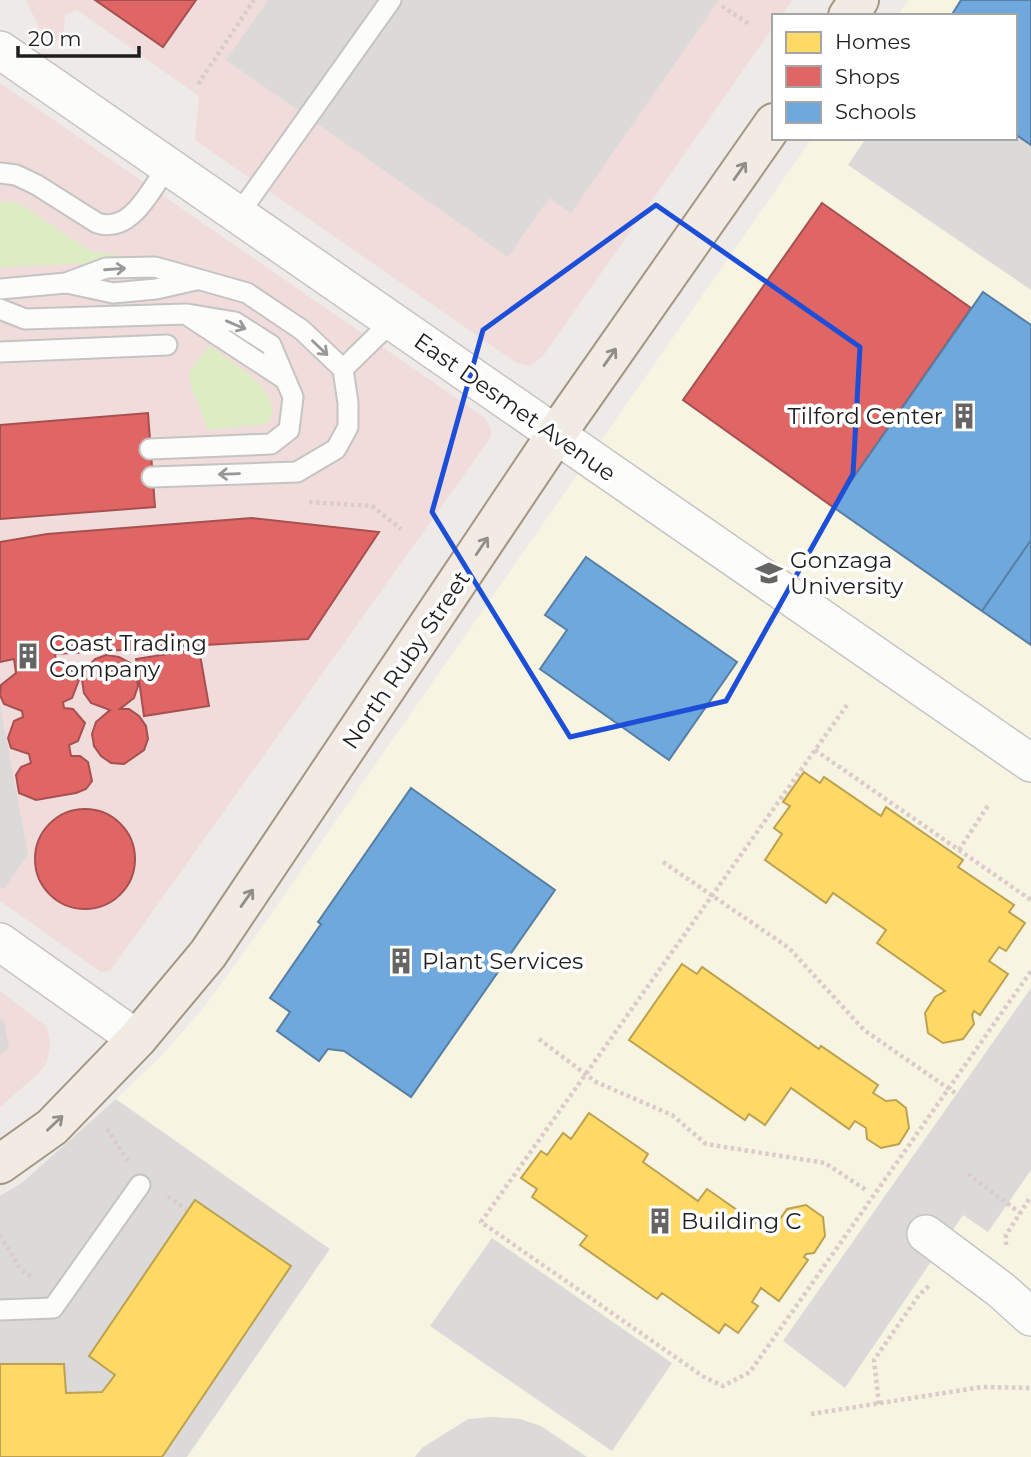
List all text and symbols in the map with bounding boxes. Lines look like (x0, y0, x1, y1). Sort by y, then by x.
scale bar (18, 14, 138, 58)
legend (772, 14, 1017, 140)
text: 20 m (28, 26, 82, 51)
text: Homes (835, 29, 910, 54)
text: Shops (835, 64, 900, 89)
text: Schools (835, 99, 916, 124)
one-way arrow (733, 162, 747, 181)
one-way arrow (103, 262, 125, 275)
one-way arrow (225, 319, 246, 332)
street label: East Desmet Avenue (409, 327, 621, 487)
one-way arrow (311, 339, 328, 356)
one-way arrow (603, 348, 617, 367)
building icon: Tilford Center (949, 401, 979, 431)
place label: Tilford Center (788, 402, 943, 430)
one-way arrow (218, 468, 241, 481)
one-way arrow (475, 536, 489, 556)
place label: Gonzaga University (790, 546, 904, 600)
school or university icon: Gonzaga University (754, 558, 784, 588)
street label: North Ruby Street (336, 566, 476, 754)
place label: Coast Trading Company (49, 629, 207, 683)
building icon: Coast Trading Company (13, 641, 43, 671)
one-way arrow (240, 888, 254, 908)
building icon: Plant Services (386, 946, 416, 976)
place label: Plant Services (422, 947, 583, 975)
one-way arrow (46, 1115, 63, 1132)
building icon: Building C (645, 1206, 675, 1236)
place label: Building C (681, 1207, 802, 1235)

